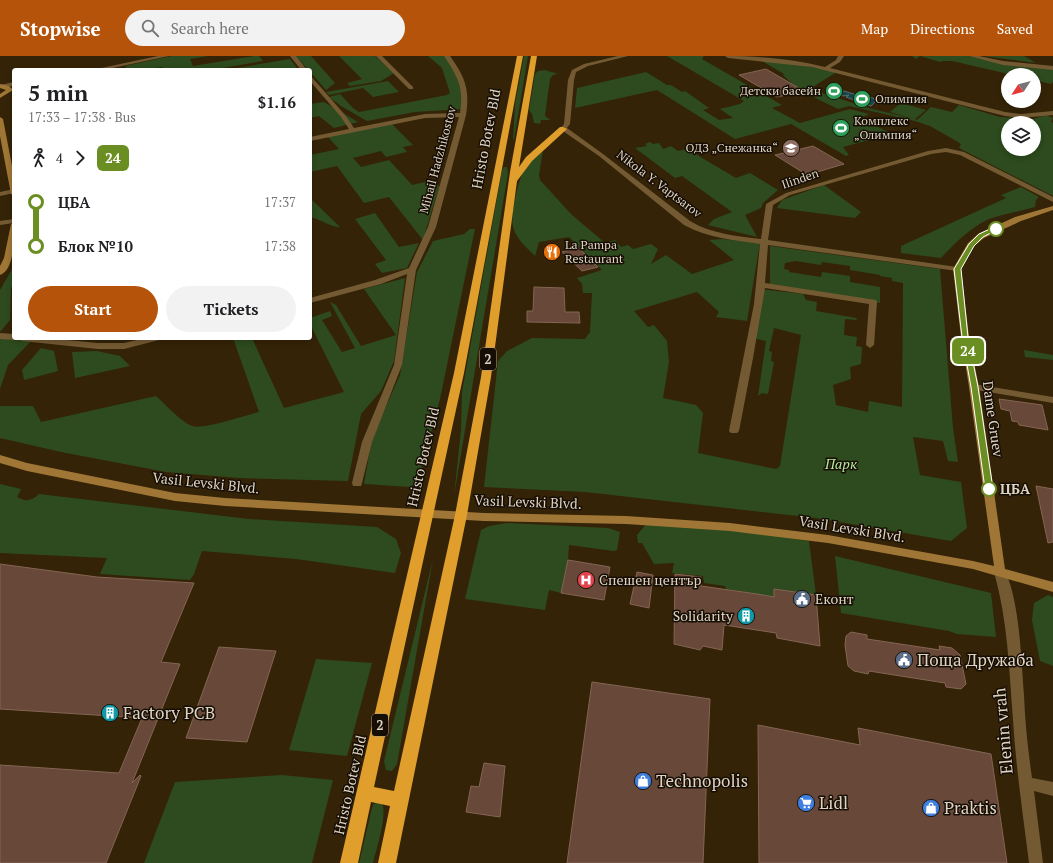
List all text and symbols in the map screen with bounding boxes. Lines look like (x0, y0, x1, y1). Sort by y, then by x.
search box (125, 10, 405, 46)
text: Stopwise (20, 16, 101, 41)
icon: search (139, 17, 161, 39)
text: Search here (171, 18, 249, 38)
text: Map (861, 19, 888, 38)
text: Directions (910, 19, 975, 38)
text: Saved (997, 19, 1033, 38)
north arrow (1001, 68, 1041, 108)
map controls (1001, 68, 1041, 156)
text: 5 min (28, 78, 88, 107)
sports icon: Детски басейн (824, 81, 844, 101)
place label: Детски басейн (740, 83, 821, 98)
street label: Hristo Botev Bld (467, 87, 505, 191)
sports icon: Олимпия (852, 89, 872, 109)
place label: Олимпия (875, 91, 927, 106)
text: $1.16 (258, 92, 296, 112)
street label: Mihail Hadzhikostov (416, 104, 459, 215)
text: 17:33 – 17:38 · Bus (28, 108, 136, 126)
place label: Комплекс „Олимпия“ (854, 113, 917, 142)
button: layers (1001, 116, 1041, 156)
sports icon: Комплекс „Олимпия“ (831, 118, 851, 138)
school or university icon: ОДЗ „Снежанка“ (781, 138, 801, 158)
place label: ОДЗ „Снежанка“ (686, 140, 778, 155)
icon: walk (28, 147, 50, 169)
icon: forward (69, 147, 91, 169)
street label: Nikola Y. Vaptsarov (614, 147, 706, 221)
text: 24 (105, 148, 121, 167)
text: 4 (56, 149, 63, 167)
street label: Ilinden (779, 165, 820, 192)
text: ЦБА (58, 192, 90, 212)
text: 17:37 (264, 193, 296, 211)
unlabelled marker (988, 221, 1004, 237)
text: Блок №10 (58, 236, 133, 256)
text: 17:38 (264, 237, 296, 255)
place label: La Pampa Restaurant (565, 237, 624, 266)
restaurant icon: La Pampa Restaurant (542, 242, 562, 262)
button: Start (28, 286, 158, 332)
button: Tickets (166, 286, 296, 332)
line badge: 24 (950, 338, 986, 364)
text: 24 (960, 341, 976, 360)
road number: 2 (480, 348, 496, 370)
street label: Dame Gruev (979, 380, 1008, 459)
street label: Hristo Botev Bld (402, 405, 443, 508)
park label: Парк (824, 454, 857, 473)
street label: Vasil Levski Blvd. (152, 467, 260, 498)
place label: ЦБА (1000, 479, 1031, 498)
marker: ЦБА (981, 481, 997, 497)
street label: Vasil Levski Blvd. (474, 490, 582, 513)
street label: Vasil Levski Blvd. (798, 511, 907, 546)
hospital icon: Спешен център (576, 570, 596, 590)
place label: Спешен център (599, 570, 702, 589)
public building icon: Еконт (792, 589, 812, 609)
place label: Еконт (815, 589, 854, 608)
place label: Solidarity (673, 606, 734, 625)
building icon: Solidarity (736, 606, 756, 626)
place label: Поща Дружаба (917, 648, 1034, 671)
public building icon: Поща Дружаба (894, 650, 914, 670)
street label: Elenin vrah (987, 687, 1018, 775)
place label: Factory PCB (123, 701, 215, 724)
building icon: Factory PCB (100, 703, 120, 723)
road number: 2 (372, 714, 388, 736)
street label: Hristo Botev Bld (329, 733, 370, 836)
place label: Technopolis (656, 769, 748, 792)
shop icon: Technopolis (633, 771, 653, 791)
place label: Lidl (819, 791, 848, 814)
supermarket icon: Lidl (796, 793, 816, 813)
place label: Praktis (944, 796, 997, 819)
shop icon: Praktis (921, 798, 941, 818)

